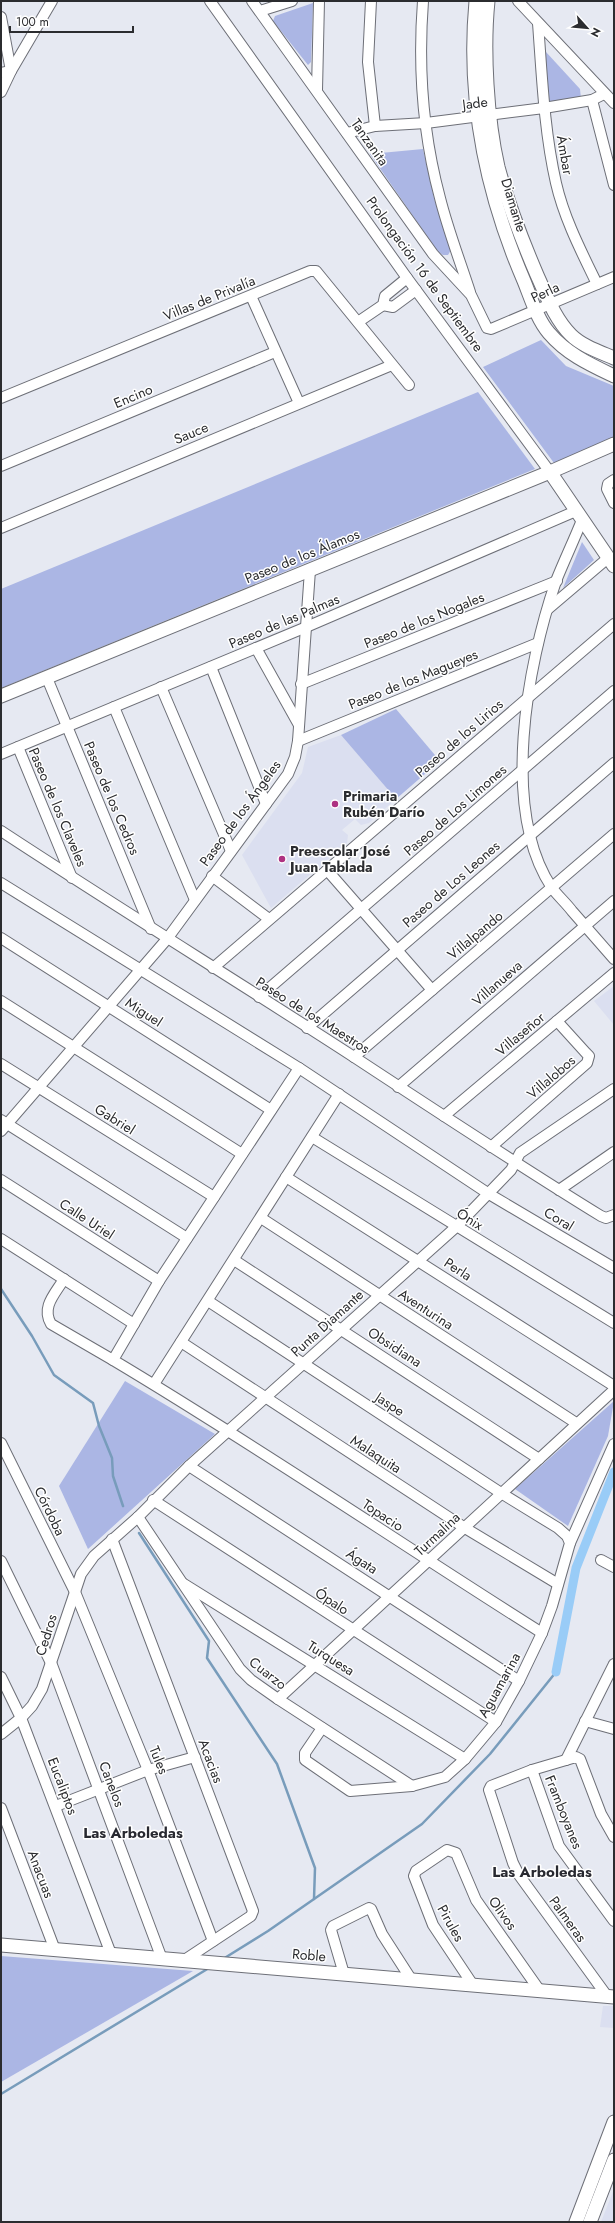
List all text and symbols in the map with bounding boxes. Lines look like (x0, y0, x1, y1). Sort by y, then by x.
scale bar (10, 8, 133, 34)
north arrow (567, 8, 607, 48)
text: 100 m (16, 13, 49, 31)
text: N (587, 25, 605, 40)
street label: Jade (459, 92, 489, 115)
street label: Tanzanita (346, 114, 394, 170)
street label: Ámbar (552, 134, 578, 176)
street label: Diamante (496, 176, 532, 234)
street label: Prolongación 16 de Septiembre (362, 192, 488, 356)
street label: Villas de Privalía (160, 270, 258, 326)
street label: Perla (528, 277, 562, 307)
street label: Encino (111, 379, 156, 413)
street label: Sauce (171, 417, 211, 449)
street label: Paseo de los Álamos (242, 524, 363, 588)
street label: Paseo de los Nogales (361, 587, 487, 653)
street label: Paseo de las Palmas (226, 589, 343, 653)
street label: Paseo de los Magueyes (345, 644, 481, 714)
street label: Paseo de los Lirios (411, 694, 508, 782)
street label: Paseo de los Cedros (79, 738, 145, 858)
street label: Paseo de los Claveles (24, 744, 92, 870)
street label: Paseo de los Ángeles (195, 756, 286, 870)
street label: Paseo de Los Limones (399, 759, 511, 860)
place label: Primaria Rubén Darío (343, 786, 425, 822)
marker: Primaria Rubén Darío (330, 799, 340, 809)
street label: Paseo de Los Leones (398, 836, 504, 932)
place label: Preescolar José Juan Tablada (287, 841, 390, 877)
marker: Preescolar José Juan Tablada (277, 854, 287, 864)
street label: Villalpando (443, 906, 507, 964)
street label: Villanueva (468, 956, 526, 1010)
street label: Paseo de los Maestros (252, 972, 374, 1058)
street label: Miguel (121, 993, 167, 1031)
street label: Villaseñor (491, 1007, 549, 1061)
street label: Villalobos (522, 1050, 580, 1104)
street label: Gabriel (91, 1099, 139, 1139)
street label: Calle Uriel (56, 1194, 118, 1244)
street label: Coral (540, 1202, 578, 1236)
street label: Ónix (453, 1203, 487, 1235)
street label: Perla (440, 1253, 476, 1285)
street label: Aventurina (394, 1284, 458, 1334)
street label: Punta Diamante (286, 1285, 368, 1361)
street label: Obsidiana (364, 1322, 426, 1372)
street label: Jaspe (370, 1386, 408, 1421)
street label: Malaquita (347, 1430, 405, 1478)
street label: Córdoba (30, 1483, 70, 1539)
street label: Topacio (358, 1494, 408, 1536)
street label: Turmalina (410, 1508, 464, 1560)
street label: Ágata (342, 1543, 382, 1579)
street label: Ópalo (311, 1583, 353, 1620)
street label: Cedros (30, 1611, 62, 1658)
street label: Turquesa (304, 1636, 358, 1680)
street label: Aguamarina (473, 1649, 525, 1721)
street label: Cuarzo (245, 1652, 291, 1694)
street label: Acacias (194, 1736, 229, 1786)
street label: Tules (144, 1743, 174, 1777)
street label: Eucaliptos (43, 1754, 83, 1818)
street label: Canelos (94, 1758, 130, 1810)
street label: Framboyanes (540, 1772, 588, 1852)
district label: Las Arboledas (83, 1822, 183, 1844)
street label: Anacuas (23, 1847, 59, 1901)
district label: Las Arboledas (492, 1861, 592, 1883)
street label: Olivos (484, 1892, 522, 1934)
street label: Palmeras (544, 1892, 592, 1946)
street label: Pirules (433, 1901, 470, 1945)
street label: Roble (291, 1944, 327, 1966)

